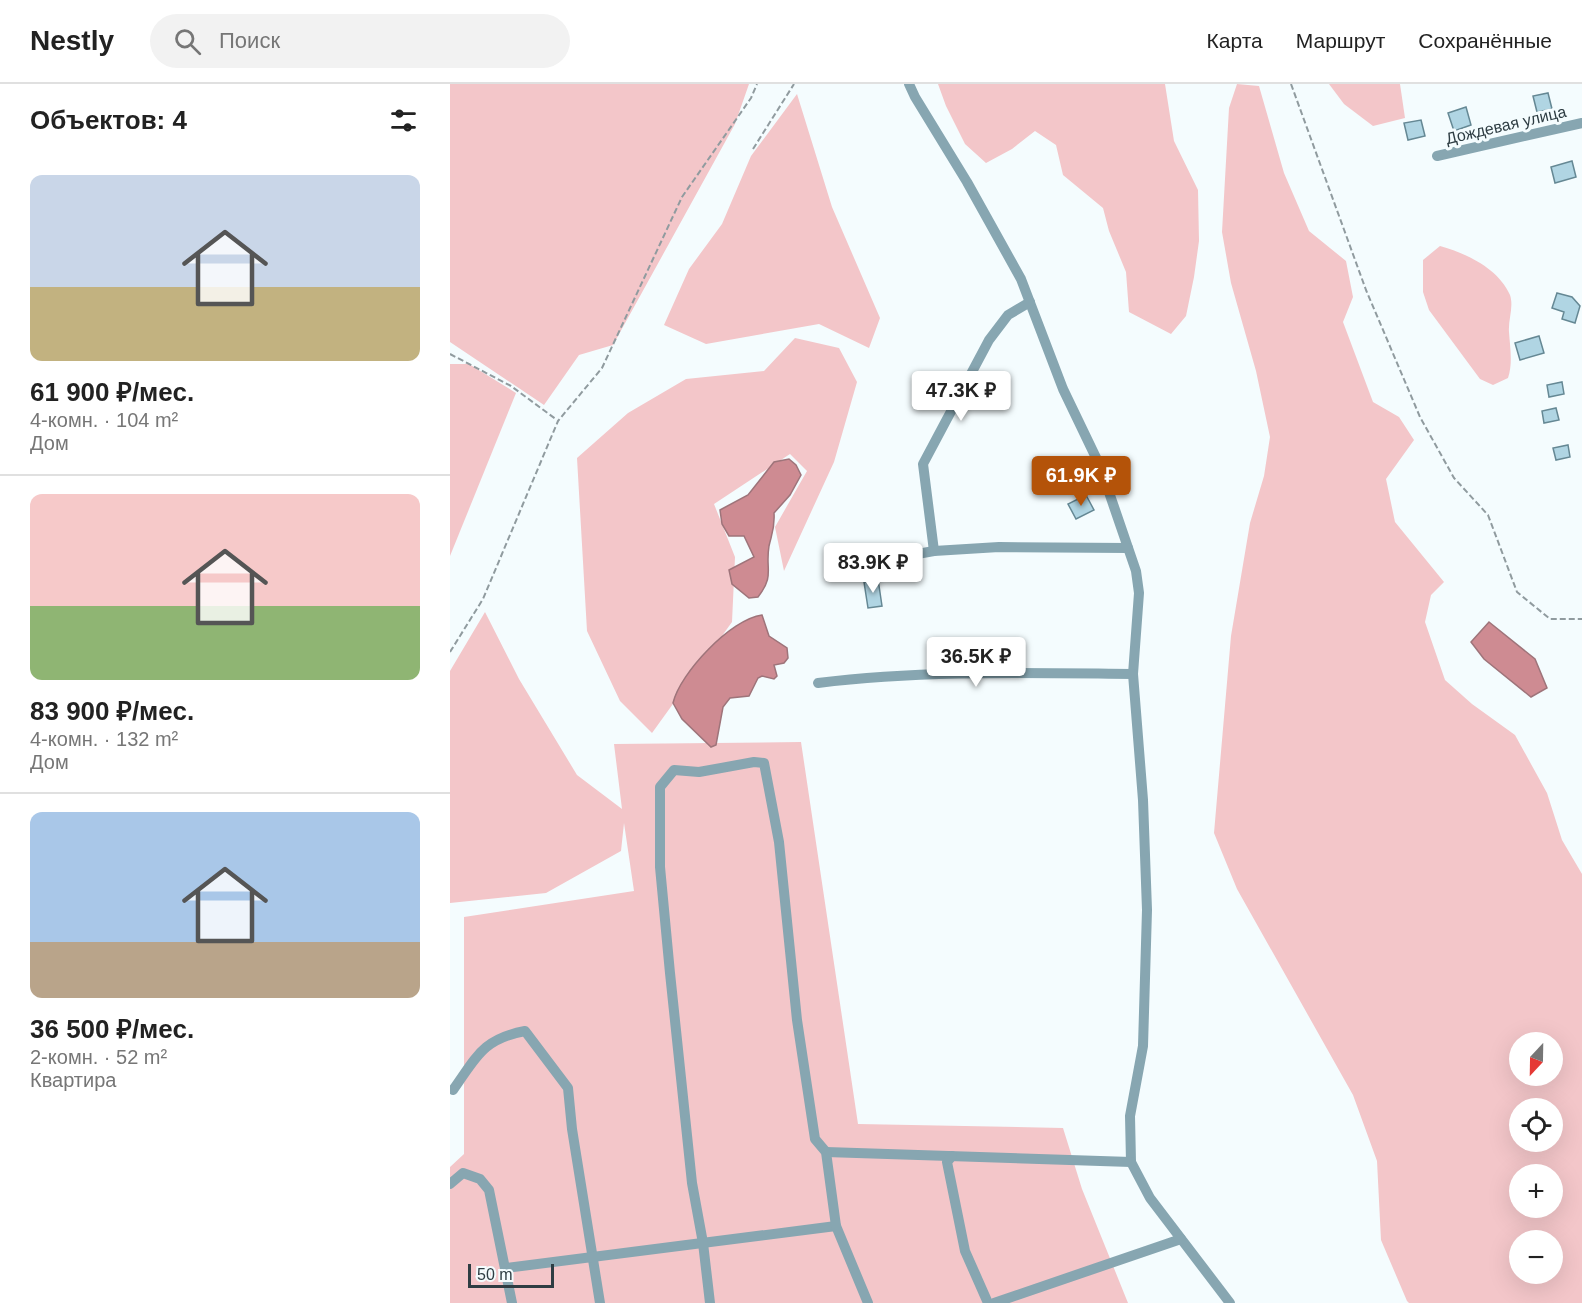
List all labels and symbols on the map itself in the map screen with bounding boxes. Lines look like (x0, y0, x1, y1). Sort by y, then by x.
street label: Дождевая улица (1444, 103, 1568, 147)
pin: 47.3K ₽ (906, 371, 1016, 422)
pin: 61.9K ₽ (1026, 456, 1136, 507)
pin: 83.9K ₽ (818, 543, 928, 594)
pin: 36.5K ₽ (921, 637, 1031, 688)
north arrow (1509, 1032, 1563, 1086)
scale bar (468, 1261, 554, 1288)

